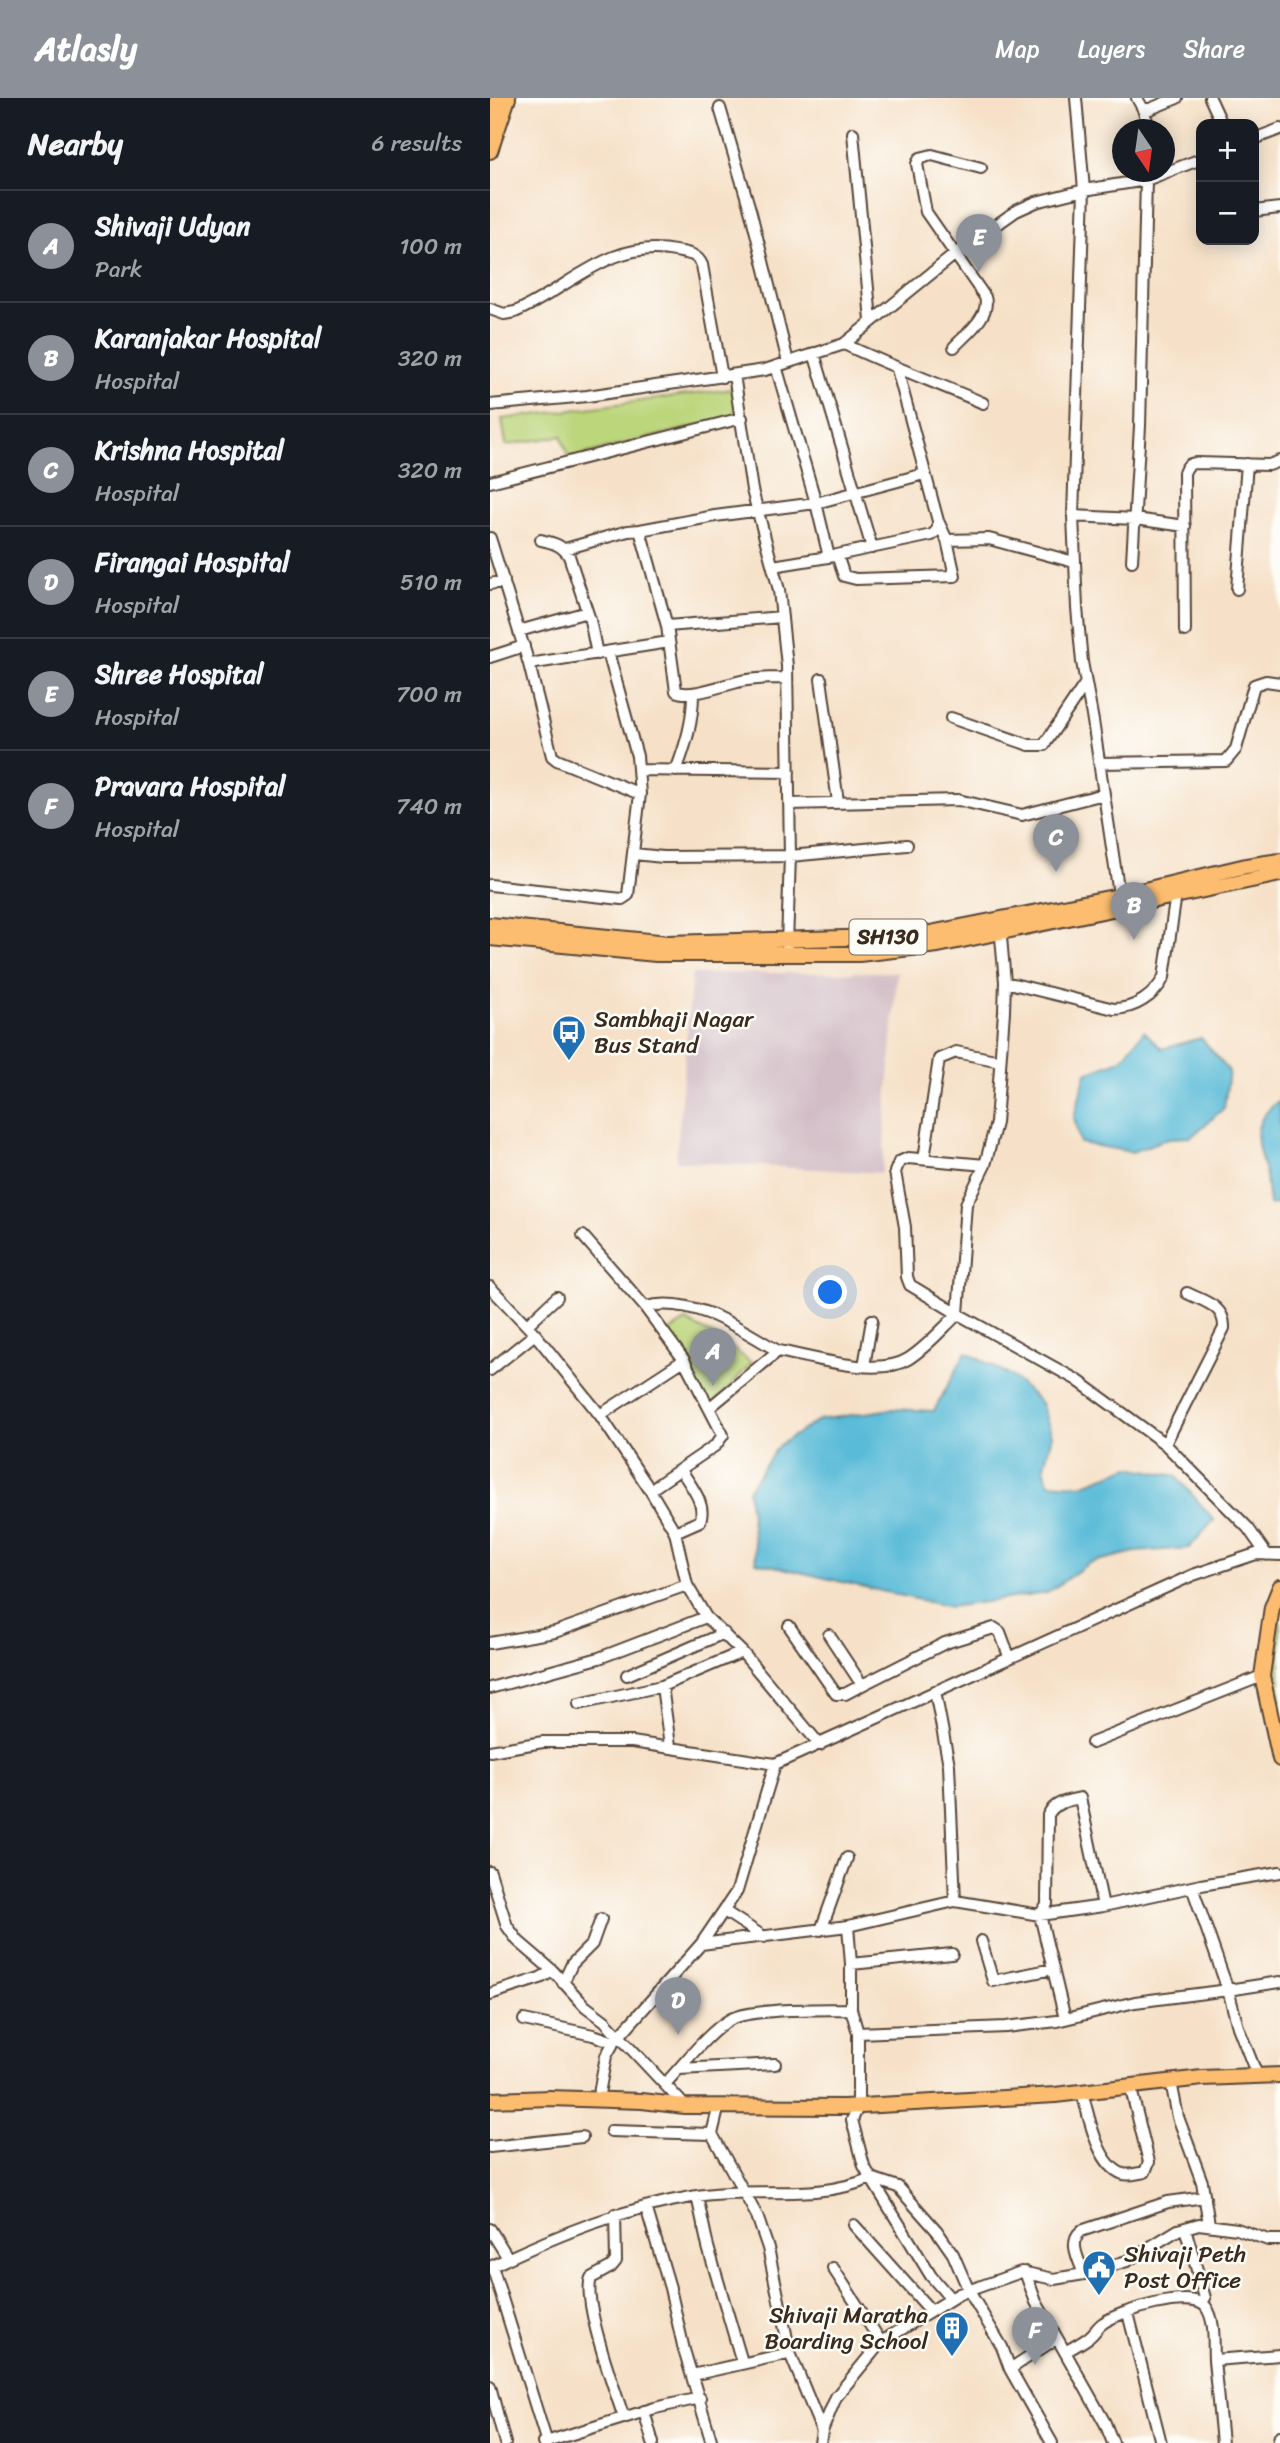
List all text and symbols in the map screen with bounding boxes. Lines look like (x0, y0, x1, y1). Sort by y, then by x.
text: Atlasly (35, 20, 137, 78)
text: Map (995, 28, 1040, 70)
text: Layers (1078, 28, 1145, 70)
text: Share (1183, 28, 1245, 70)
text: Nearby (28, 117, 123, 171)
north arrow (1112, 119, 1175, 182)
map controls (1196, 119, 1259, 245)
button: + (1196, 119, 1259, 182)
text: 6 results (372, 123, 462, 164)
button: − (1196, 182, 1259, 245)
text: Shivaji Udyan (95, 203, 250, 249)
pin: E (956, 214, 1002, 272)
text: A (43, 226, 59, 267)
text: 100 m (399, 226, 462, 267)
text: Park (95, 249, 142, 290)
text: Karanjakar Hospital (95, 315, 322, 361)
text: B (44, 338, 58, 379)
text: 320 m (398, 338, 462, 379)
text: Hospital (95, 361, 179, 402)
text: Krishna Hospital (95, 427, 284, 473)
text: C (44, 450, 58, 491)
text: 320 m (398, 450, 462, 491)
text: Hospital (95, 473, 179, 514)
text: Firangai Hospital (95, 539, 290, 585)
text: D (44, 562, 58, 603)
text: 510 m (400, 562, 462, 603)
text: Hospital (95, 585, 179, 626)
text: Shree Hospital (95, 651, 264, 697)
text: E (45, 674, 57, 715)
text: 700 m (396, 674, 462, 715)
text: Hospital (95, 697, 179, 738)
text: Pravara Hospital (95, 763, 286, 809)
text: F (45, 786, 57, 827)
text: 740 m (396, 786, 462, 827)
text: Hospital (95, 809, 179, 850)
pin: C (1033, 814, 1079, 872)
pin: B (1111, 882, 1157, 940)
road number: SH130 (850, 920, 926, 954)
place label: Sambhaji Nagar Bus Stand (594, 999, 755, 1066)
bus stop icon: Sambhaji Nagar Bus Stand (550, 1013, 588, 1062)
your location (813, 1275, 847, 1309)
pin: A (690, 1328, 736, 1386)
pin: D (655, 1977, 701, 2035)
place label: Shivaji Peth Post Office (1124, 2234, 1246, 2301)
public building icon: Shivaji Peth Post Office (1080, 2248, 1118, 2297)
place label: Shivaji Maratha Boarding School (764, 2295, 928, 2362)
pin: F (1012, 2307, 1058, 2365)
building icon: Shivaji Maratha Boarding School (933, 2309, 971, 2358)

